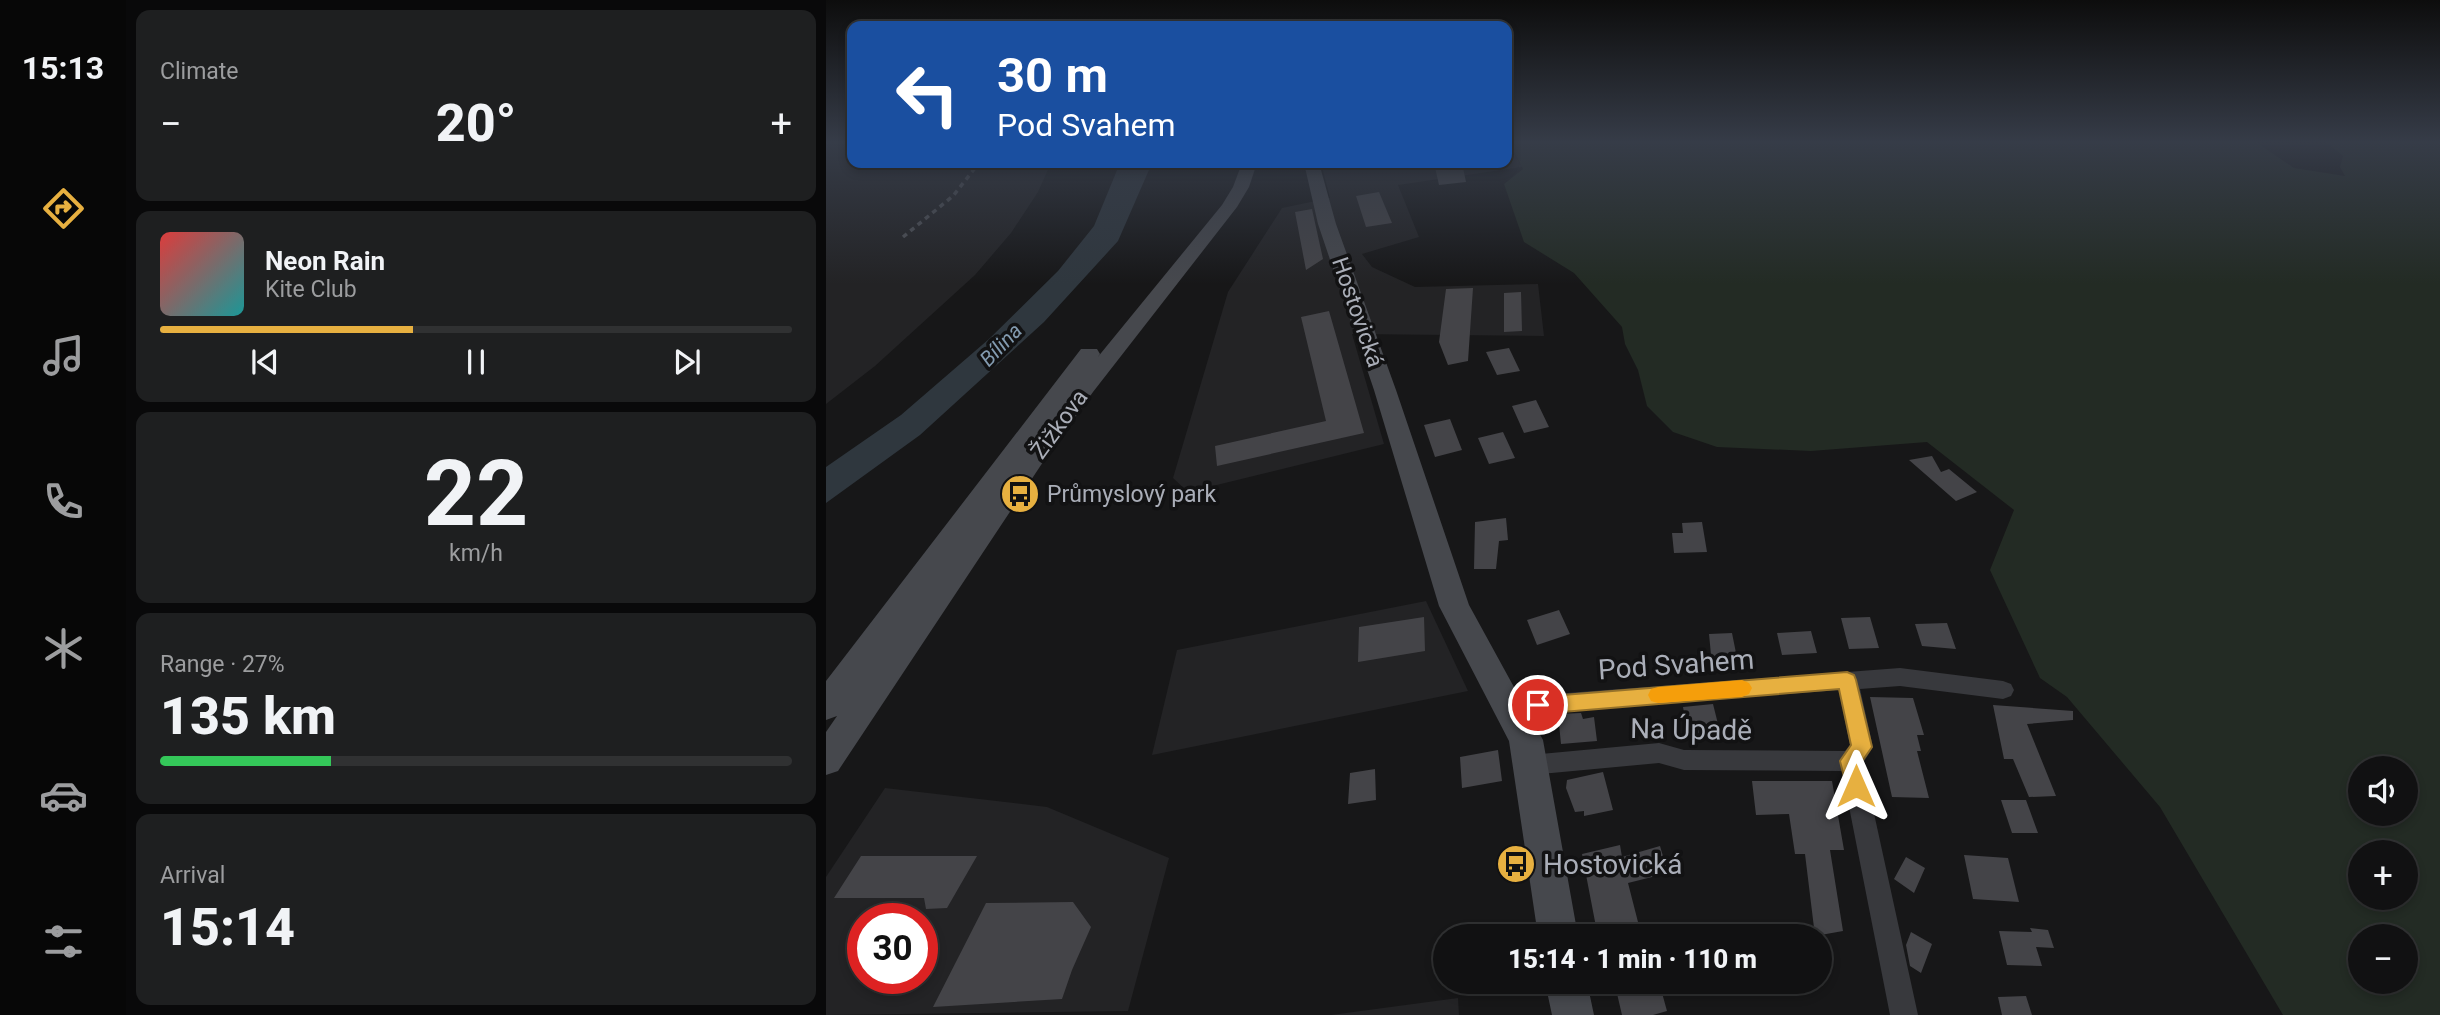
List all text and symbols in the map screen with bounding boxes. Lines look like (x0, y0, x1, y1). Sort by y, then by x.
text: 30 m (997, 47, 1108, 104)
text: 15:13 (22, 49, 104, 87)
icon: left (882, 49, 973, 140)
text: Climate (160, 58, 239, 85)
text: 20° (436, 93, 516, 154)
text: − (160, 102, 182, 146)
text: + (770, 102, 792, 146)
text: Pod Svahem (997, 106, 1176, 144)
icon: directions (39, 184, 88, 233)
text: Neon Rain (265, 246, 385, 276)
street label: Hostovická (1326, 254, 1389, 371)
text: Kite Club (265, 276, 357, 303)
water label: Bílina (975, 319, 1027, 371)
icon: music (39, 331, 88, 380)
icon: previous (246, 343, 284, 381)
icon: pause (457, 343, 495, 381)
icon: next (668, 343, 706, 381)
street label: Žižkova (1024, 384, 1094, 464)
text: 22 (424, 441, 528, 547)
bus stop icon: Průmyslový park (999, 473, 1041, 515)
icon: phone (39, 477, 88, 526)
place label: Průmyslový park (1047, 481, 1216, 508)
text: km/h (449, 540, 503, 567)
icon: climate (39, 624, 88, 673)
street label: Pod Svahem (1597, 643, 1755, 686)
text: Range · 27% (160, 651, 285, 678)
pin (1508, 675, 1568, 735)
text: 135 km (160, 686, 336, 747)
icon: arrive (1519, 686, 1557, 724)
street label: Na Úpadě (1630, 712, 1752, 747)
position arrow (1819, 749, 1893, 823)
map controls (2348, 756, 2418, 994)
button: sound (2348, 756, 2418, 826)
icon: car (39, 771, 88, 820)
button: + (2348, 840, 2418, 910)
bus stop icon: Hostovická (1495, 843, 1537, 885)
place label: Hostovická (1543, 848, 1683, 881)
text: Arrival (160, 862, 225, 889)
text: 15:14 (160, 897, 295, 958)
speed limit sign: 30 (847, 903, 938, 994)
icon: filters (39, 917, 88, 966)
button: − (2348, 924, 2418, 994)
text: 15:14 · 1 min · 110 m (1508, 944, 1757, 974)

